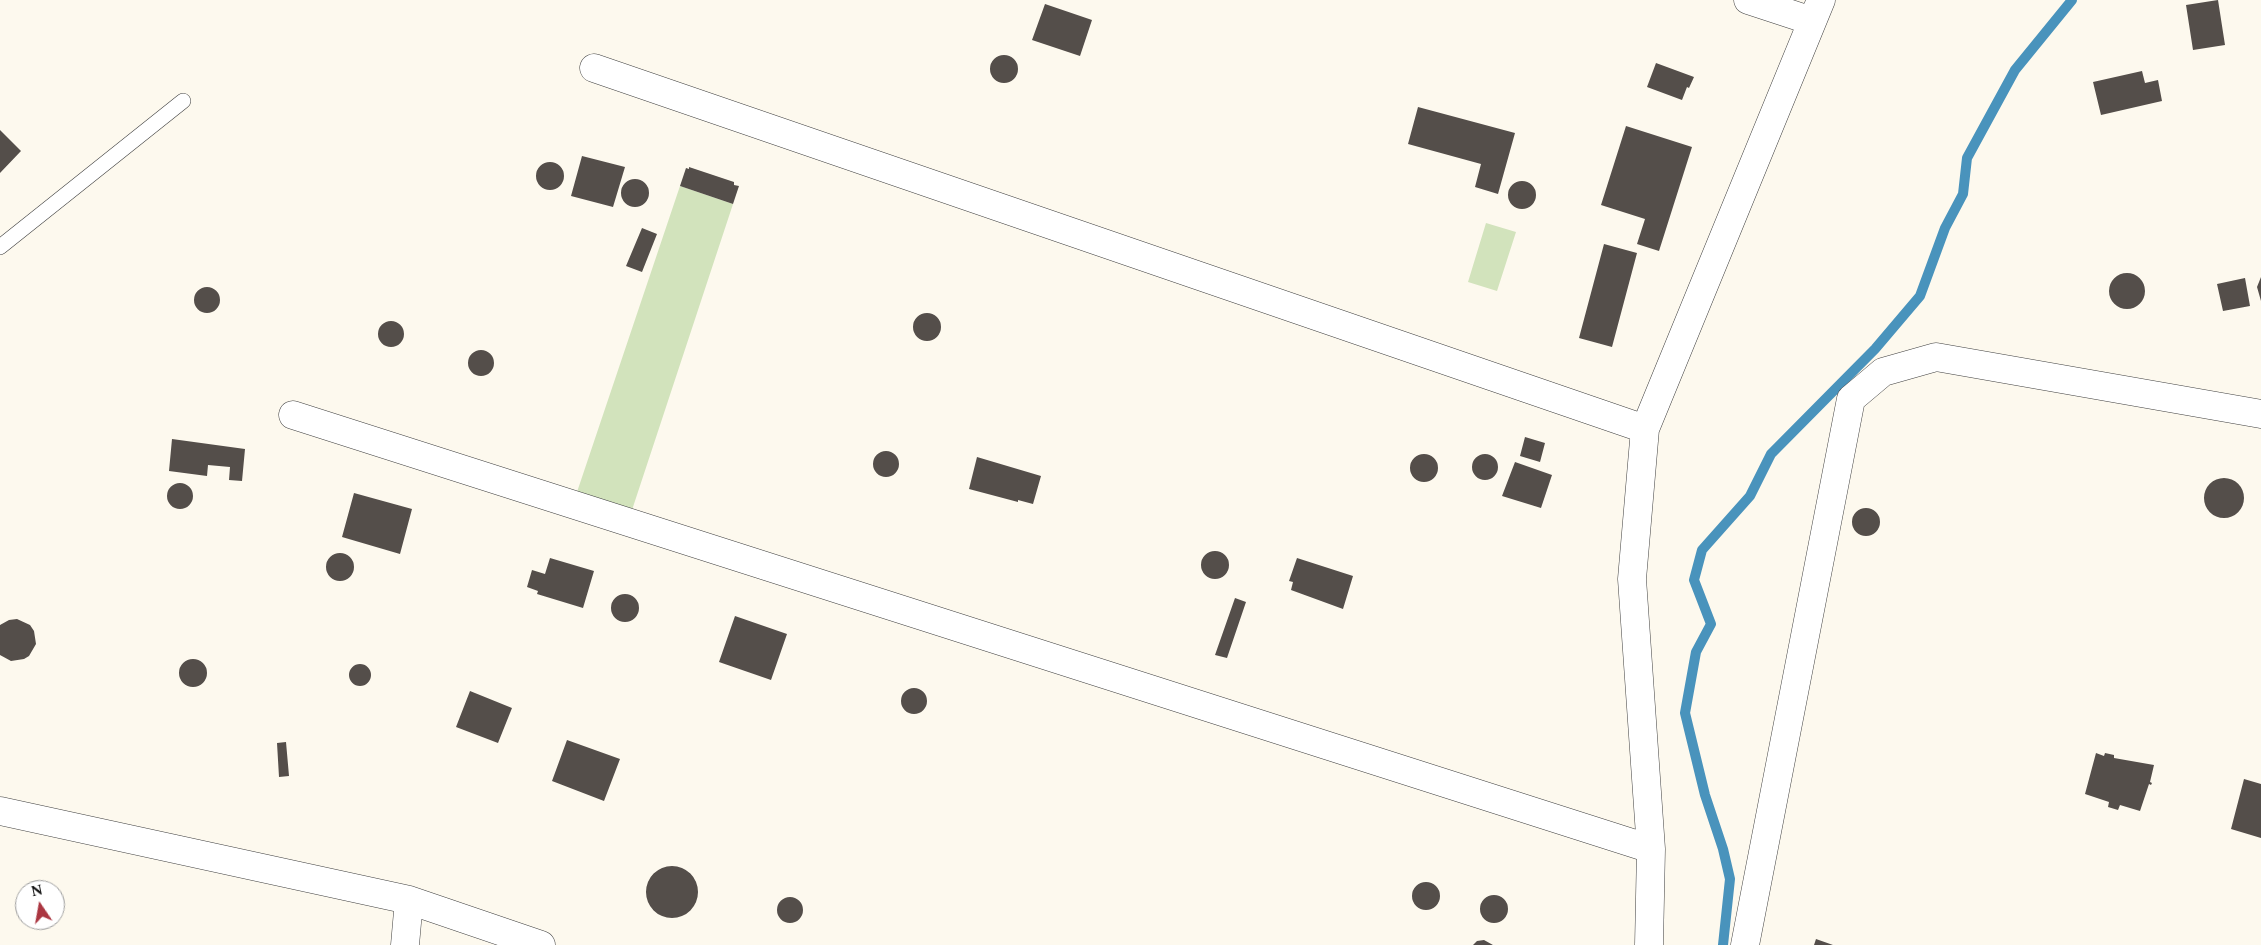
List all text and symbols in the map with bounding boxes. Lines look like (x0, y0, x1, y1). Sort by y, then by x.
text: N (29, 879, 45, 902)
north arrow (15, 880, 65, 930)

